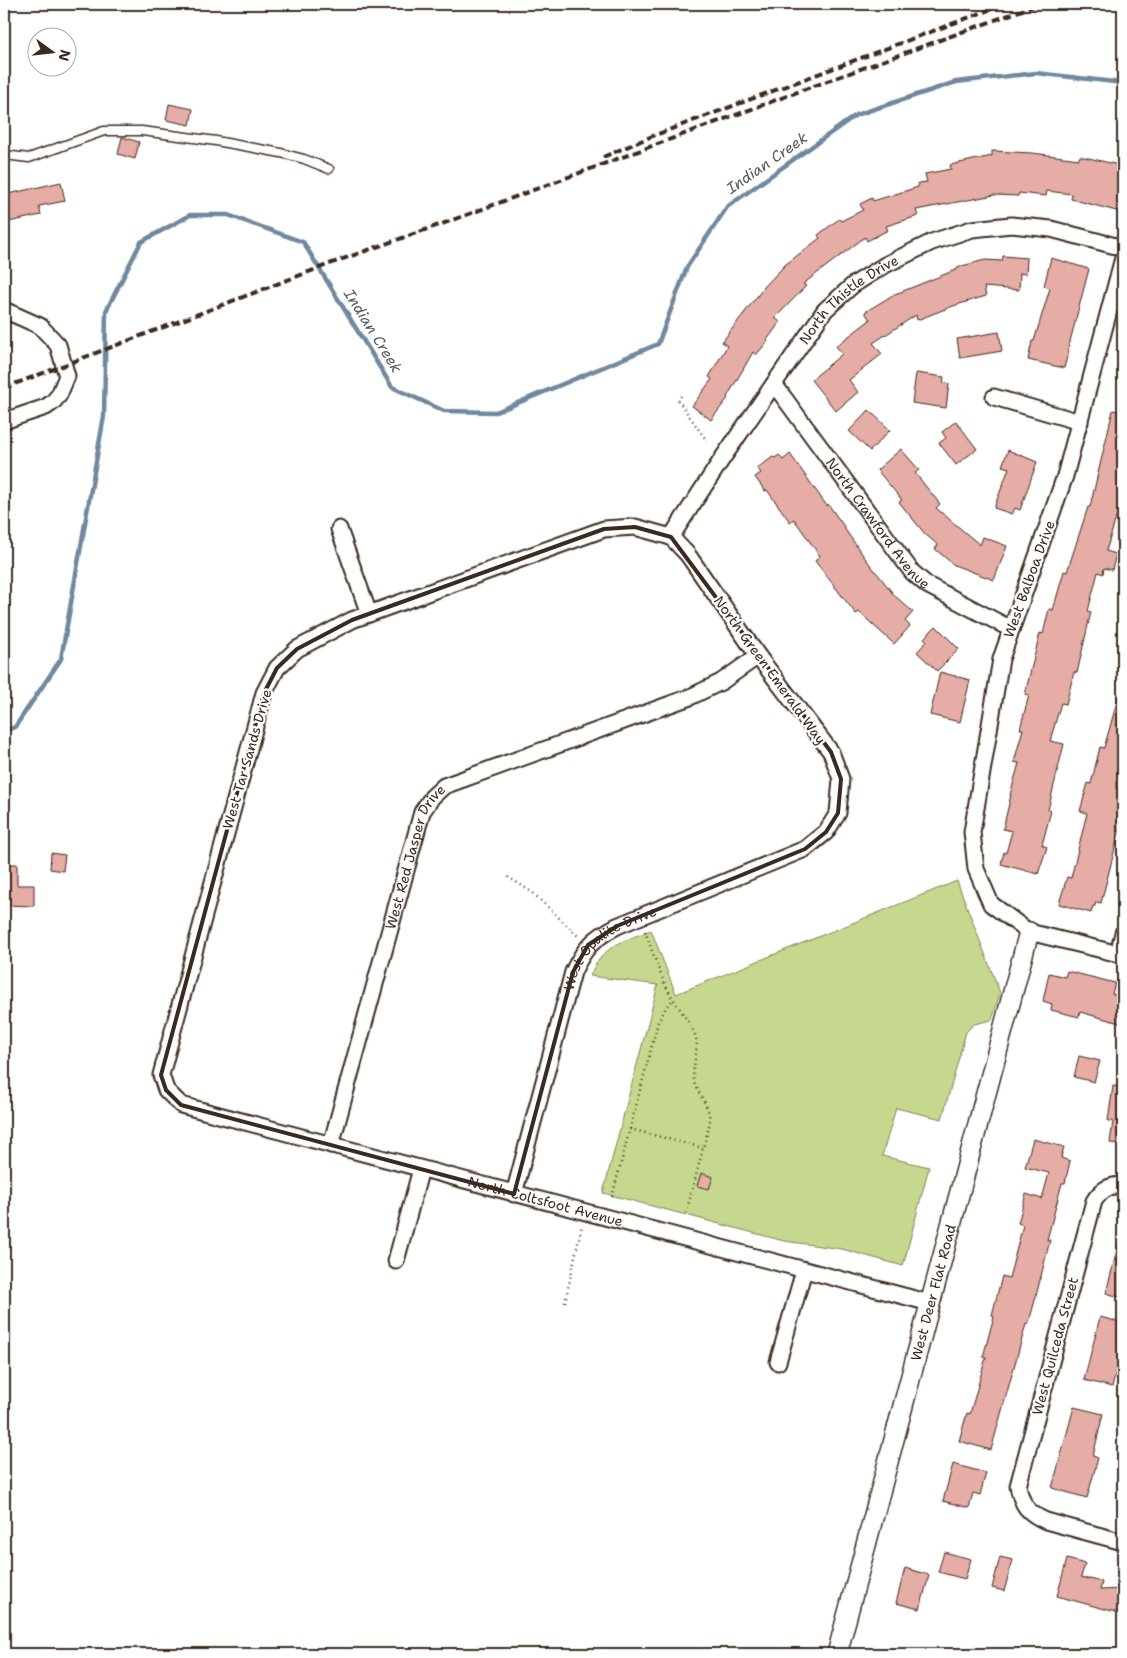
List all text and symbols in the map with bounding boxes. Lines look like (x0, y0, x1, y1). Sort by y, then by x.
north arrow (28, 28, 78, 78)
text: N (54, 48, 75, 63)
water label: Indian Creek (722, 127, 812, 199)
street label: North Thistle Drive (795, 251, 901, 348)
water label: Indian Creek (339, 285, 407, 377)
street label: North Crawford Avenue (822, 454, 934, 593)
street label: West Balboa Drive (999, 518, 1059, 640)
street label: North Green Emerald Way (710, 592, 830, 748)
street label: West Tar Sands Drive (218, 687, 276, 831)
street label: West Red Jasper Drive (381, 780, 449, 931)
street label: West Opalite Drive (560, 902, 659, 992)
street label: North Coltsfoot Avenue (466, 1172, 625, 1231)
street label: West Deer Flat Road (906, 1222, 960, 1363)
street label: West Quilceda Street (1028, 1275, 1082, 1417)

